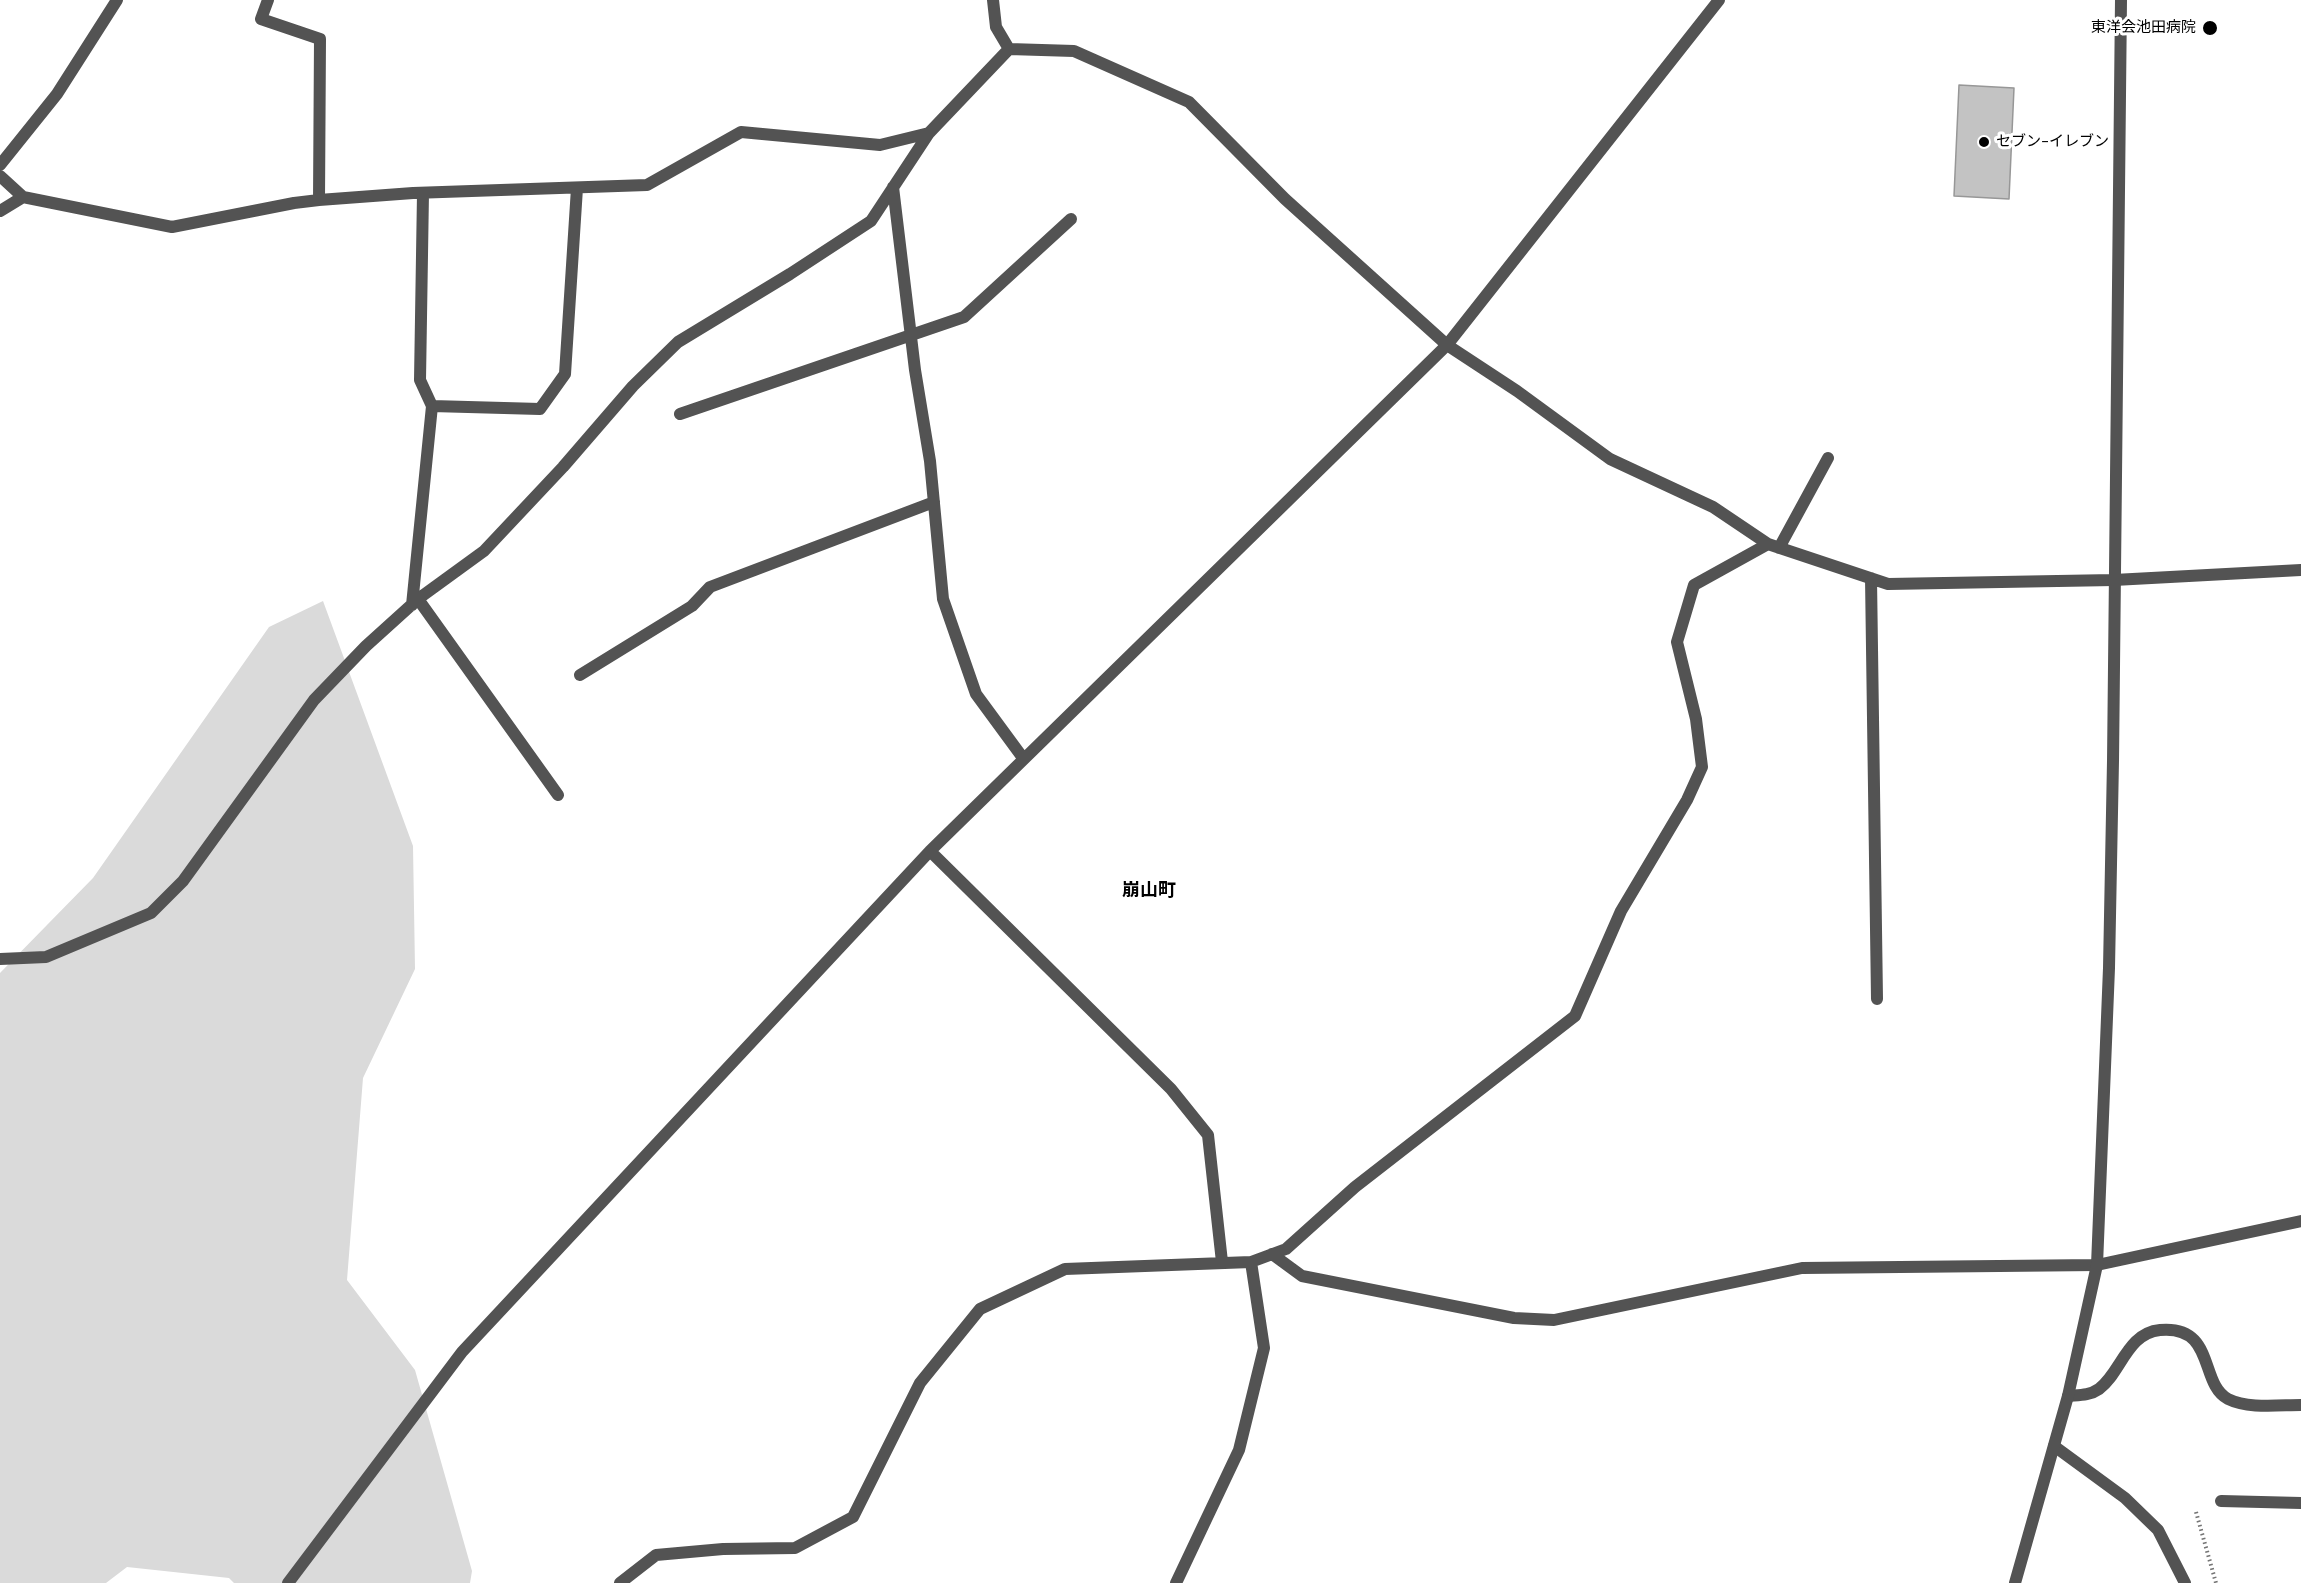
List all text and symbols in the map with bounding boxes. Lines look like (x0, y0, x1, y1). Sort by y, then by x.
place label: 東洋会池田病院 (2091, 19, 2196, 37)
marker: 東洋会池田病院 (2201, 19, 2219, 37)
place label: セブン-イレブン (1996, 133, 2109, 151)
marker: セブン-イレブン (1977, 135, 1991, 149)
district label: 崩山町 (1122, 880, 1176, 902)

